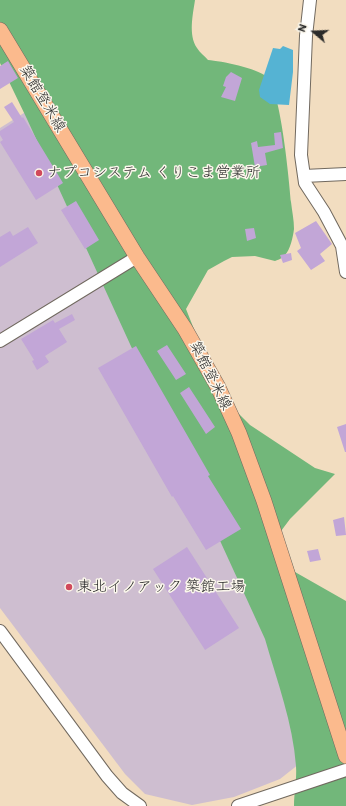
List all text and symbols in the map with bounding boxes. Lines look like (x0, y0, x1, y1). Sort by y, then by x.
north arrow (294, 12, 334, 52)
text: N (295, 22, 310, 34)
street label: 築館登米線 (15, 62, 69, 136)
place label: ナプコシステム くりこま営業所 (47, 164, 260, 182)
marker: ナプコシステム くりこま営業所 (34, 168, 44, 178)
street label: 築館登米線 (185, 339, 235, 413)
place label: 東北イノアック 築館工場 (77, 578, 245, 596)
marker: 東北イノアック 築館工場 (64, 582, 74, 592)

